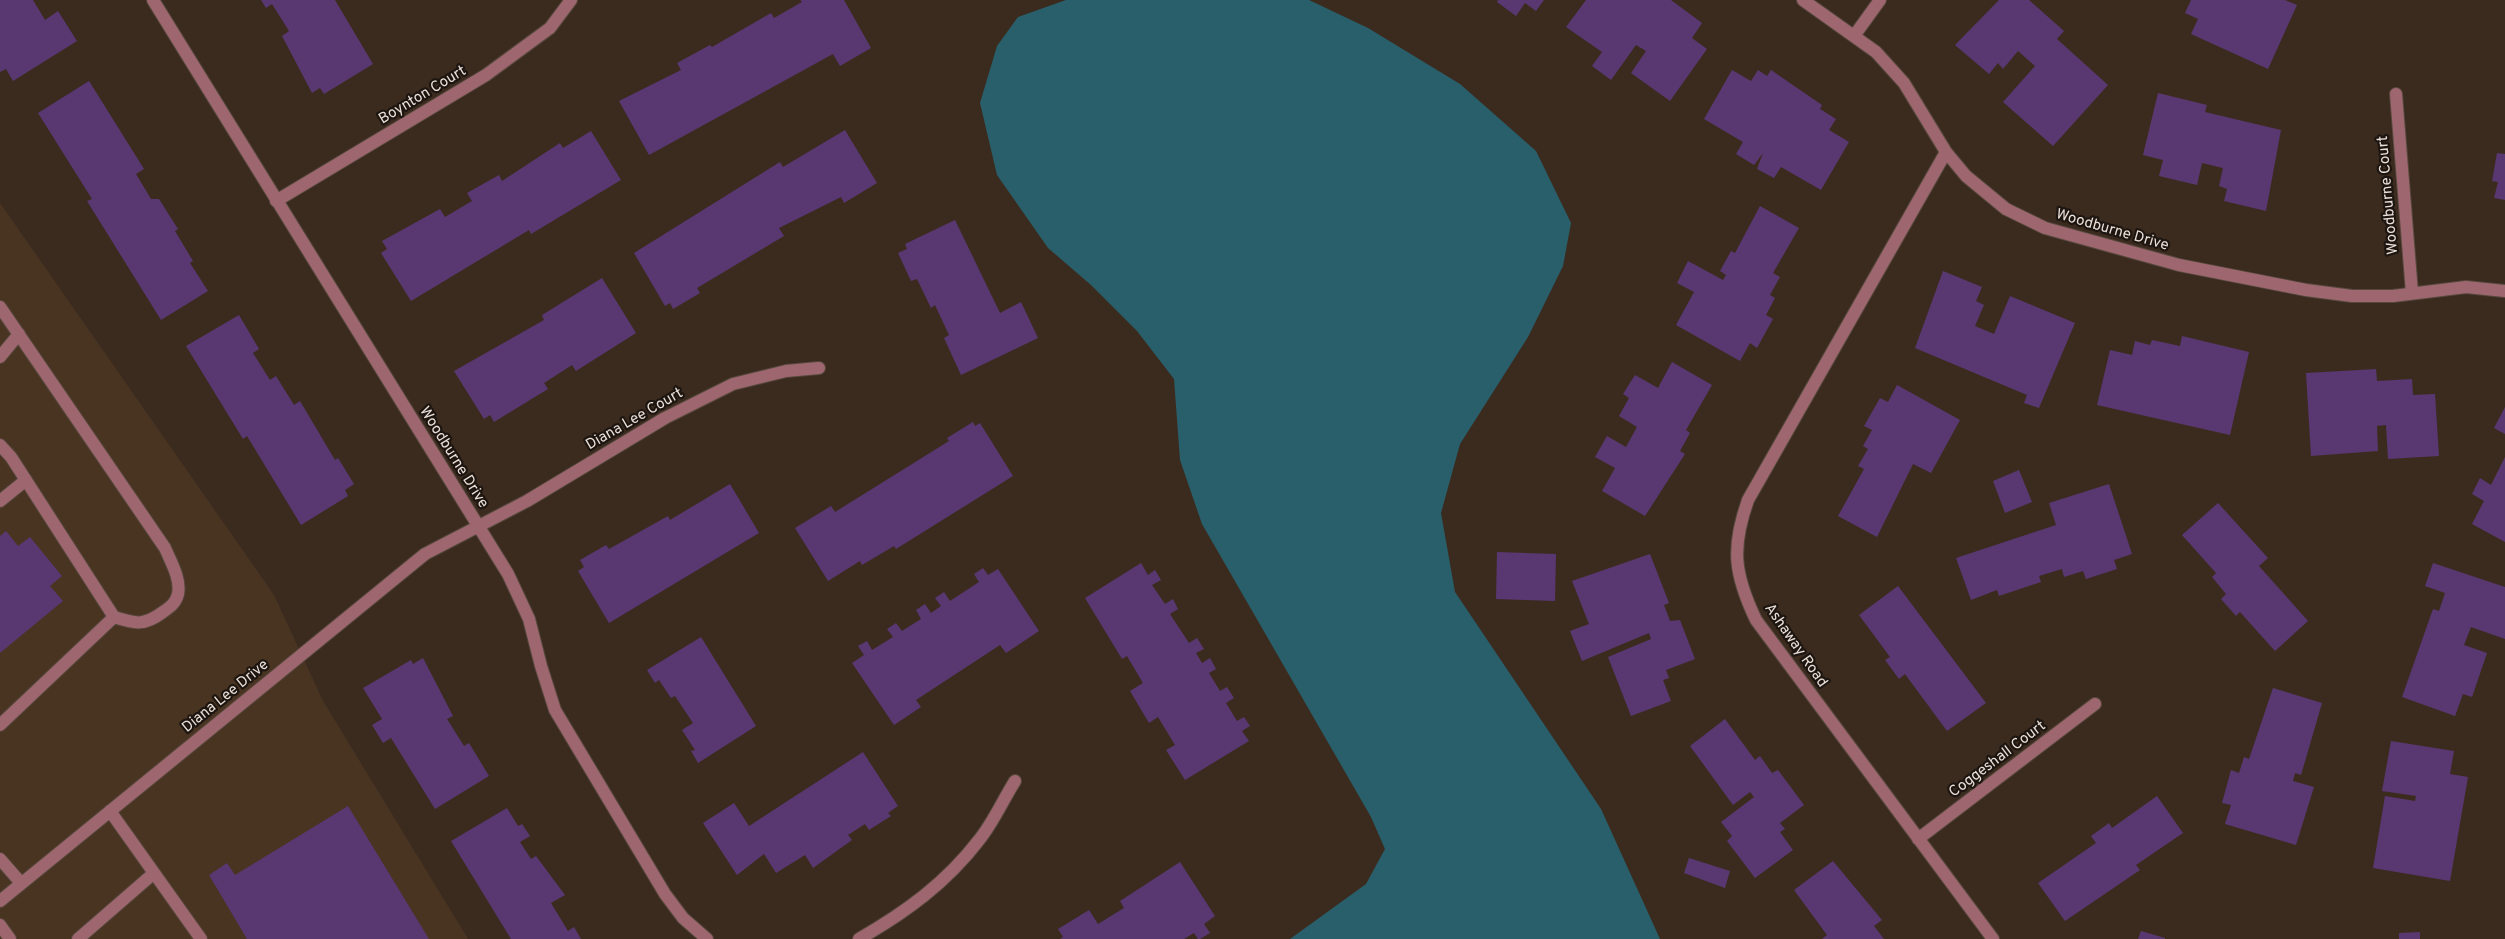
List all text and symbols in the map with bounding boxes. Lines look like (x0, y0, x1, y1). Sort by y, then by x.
street label: Boynton Court (376, 63, 470, 129)
street label: Woodburne Court (2375, 135, 2403, 255)
street label: Woodburne Drive (2054, 206, 2170, 256)
street label: Diana Lee Court (583, 385, 687, 455)
street label: Woodburne Drive (415, 404, 491, 512)
street label: Ashaway Road (1760, 601, 1830, 691)
street label: Diana Lee Drive (179, 657, 273, 737)
street label: Coggeshall Court (1946, 718, 2050, 802)

